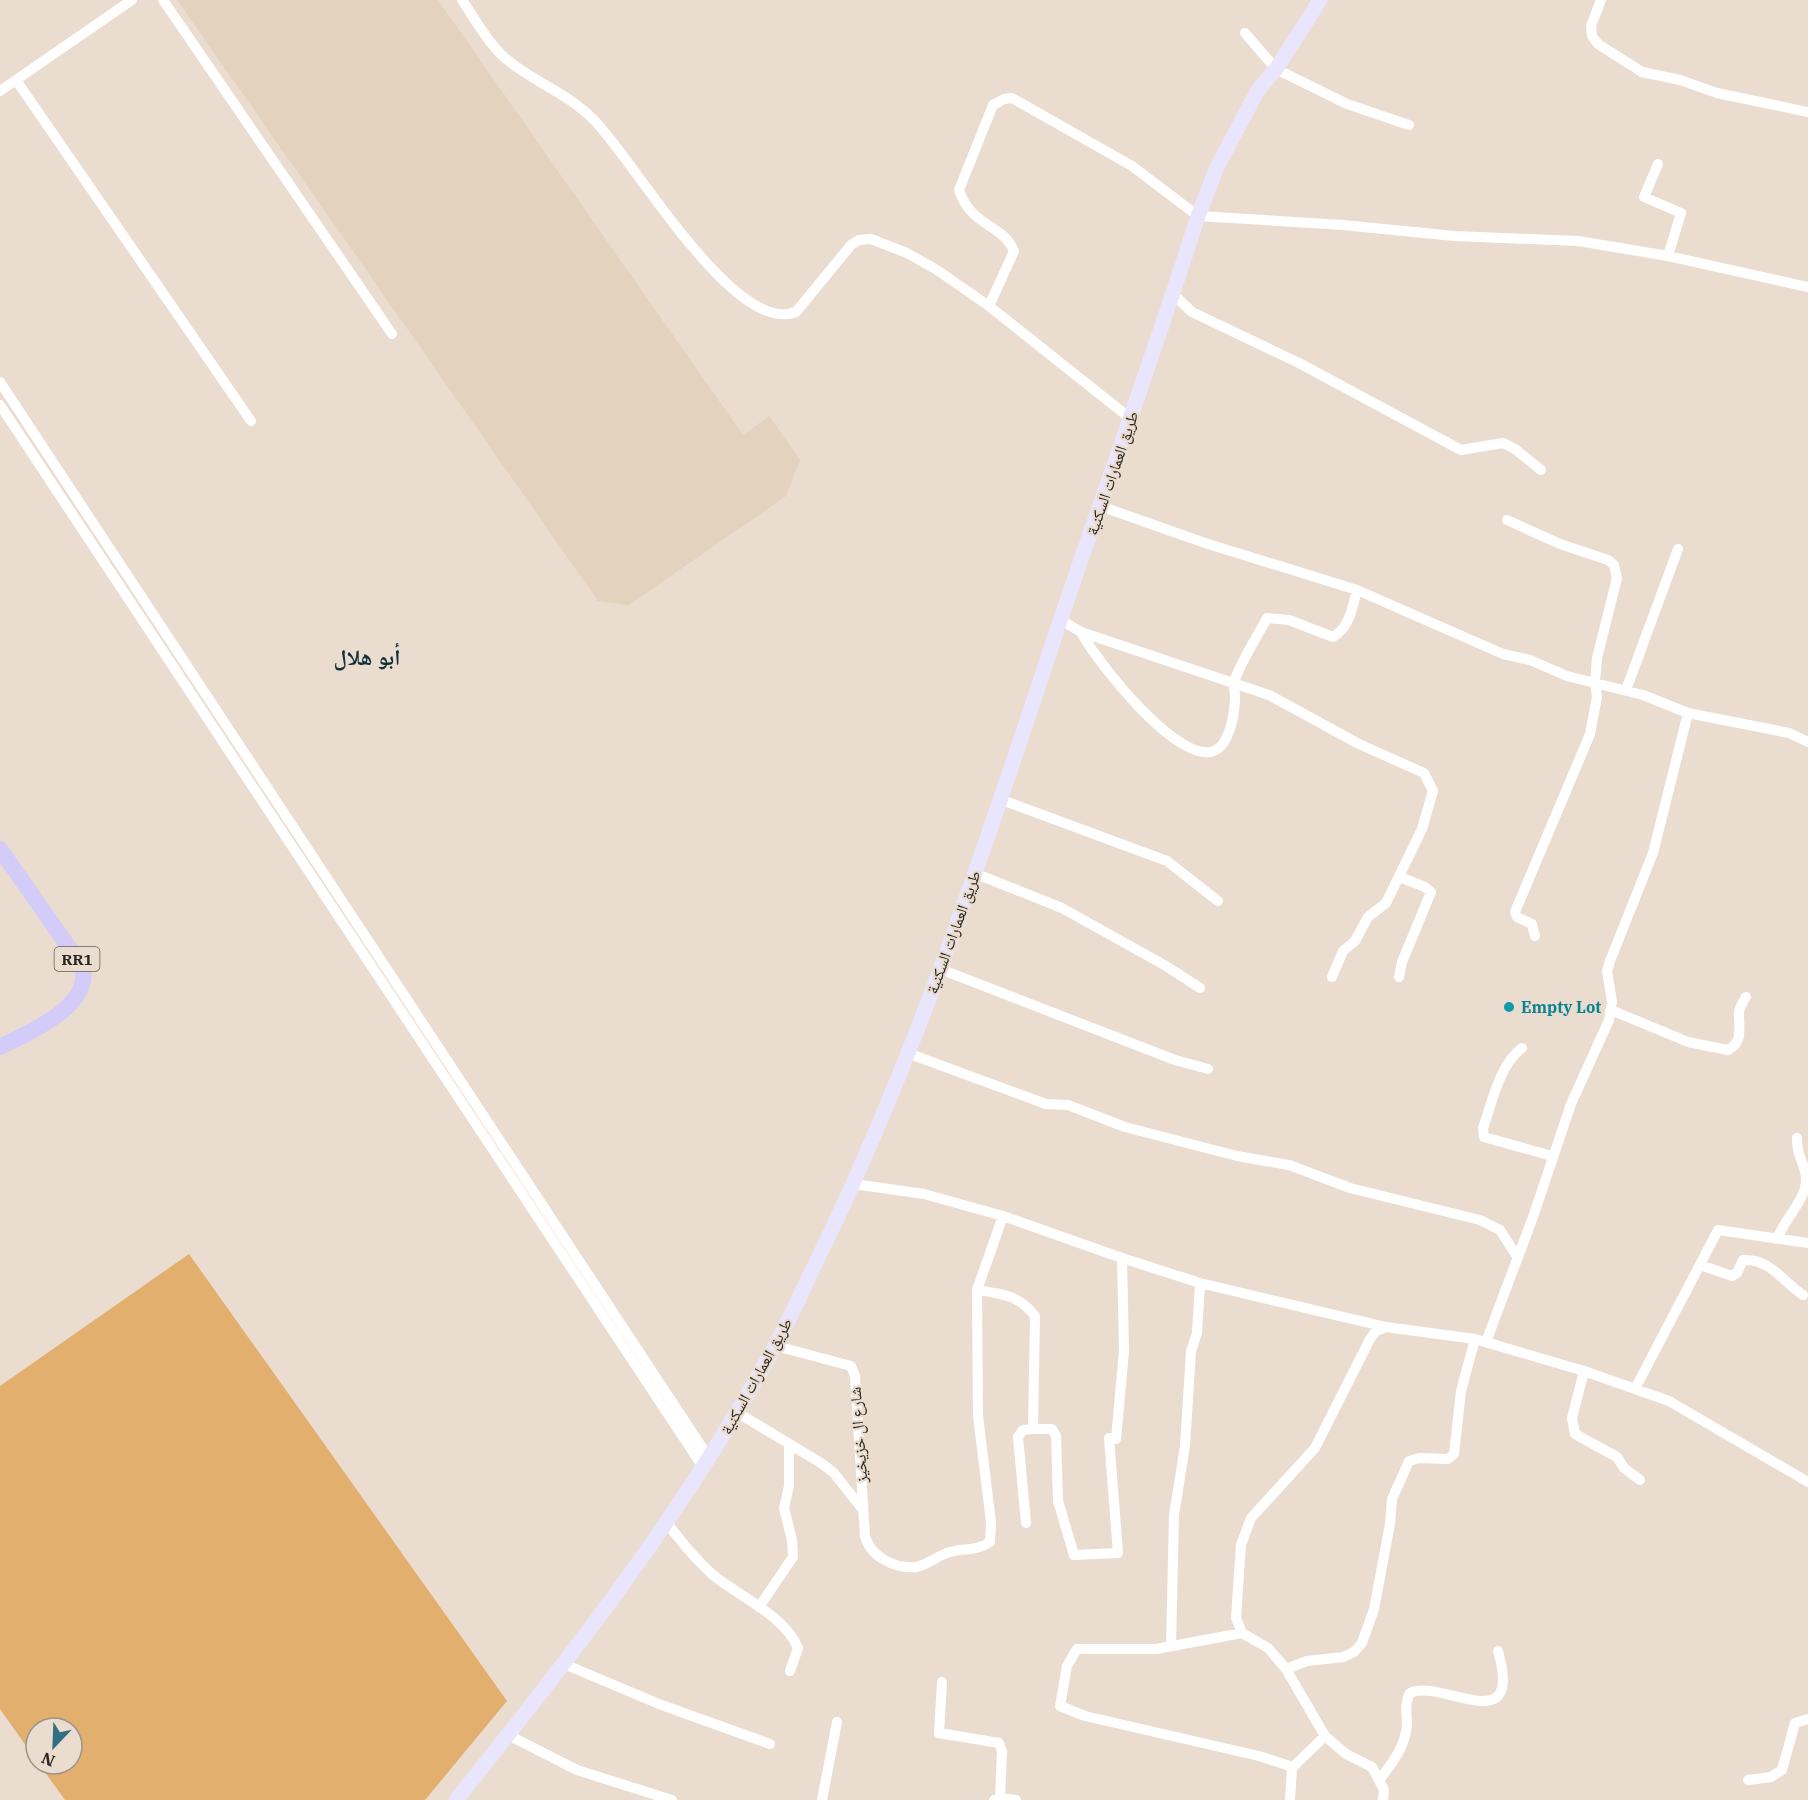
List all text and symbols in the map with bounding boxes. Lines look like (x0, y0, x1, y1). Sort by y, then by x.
street label: طريق العمارات السكنية (1081, 408, 1144, 538)
district label: أبو هلال (334, 642, 400, 671)
street label: طريق العمارات السكنية (921, 868, 986, 997)
road number: RR1 (54, 947, 100, 971)
place label: Empty Lot (1521, 997, 1601, 1017)
marker: Empty Lot (1502, 1000, 1516, 1014)
street label: طريق العمارات السكنية (716, 1314, 797, 1438)
street label: شارع ال خزيخيز (845, 1386, 872, 1485)
north arrow (24, 1716, 84, 1776)
text: N (38, 1748, 58, 1771)

